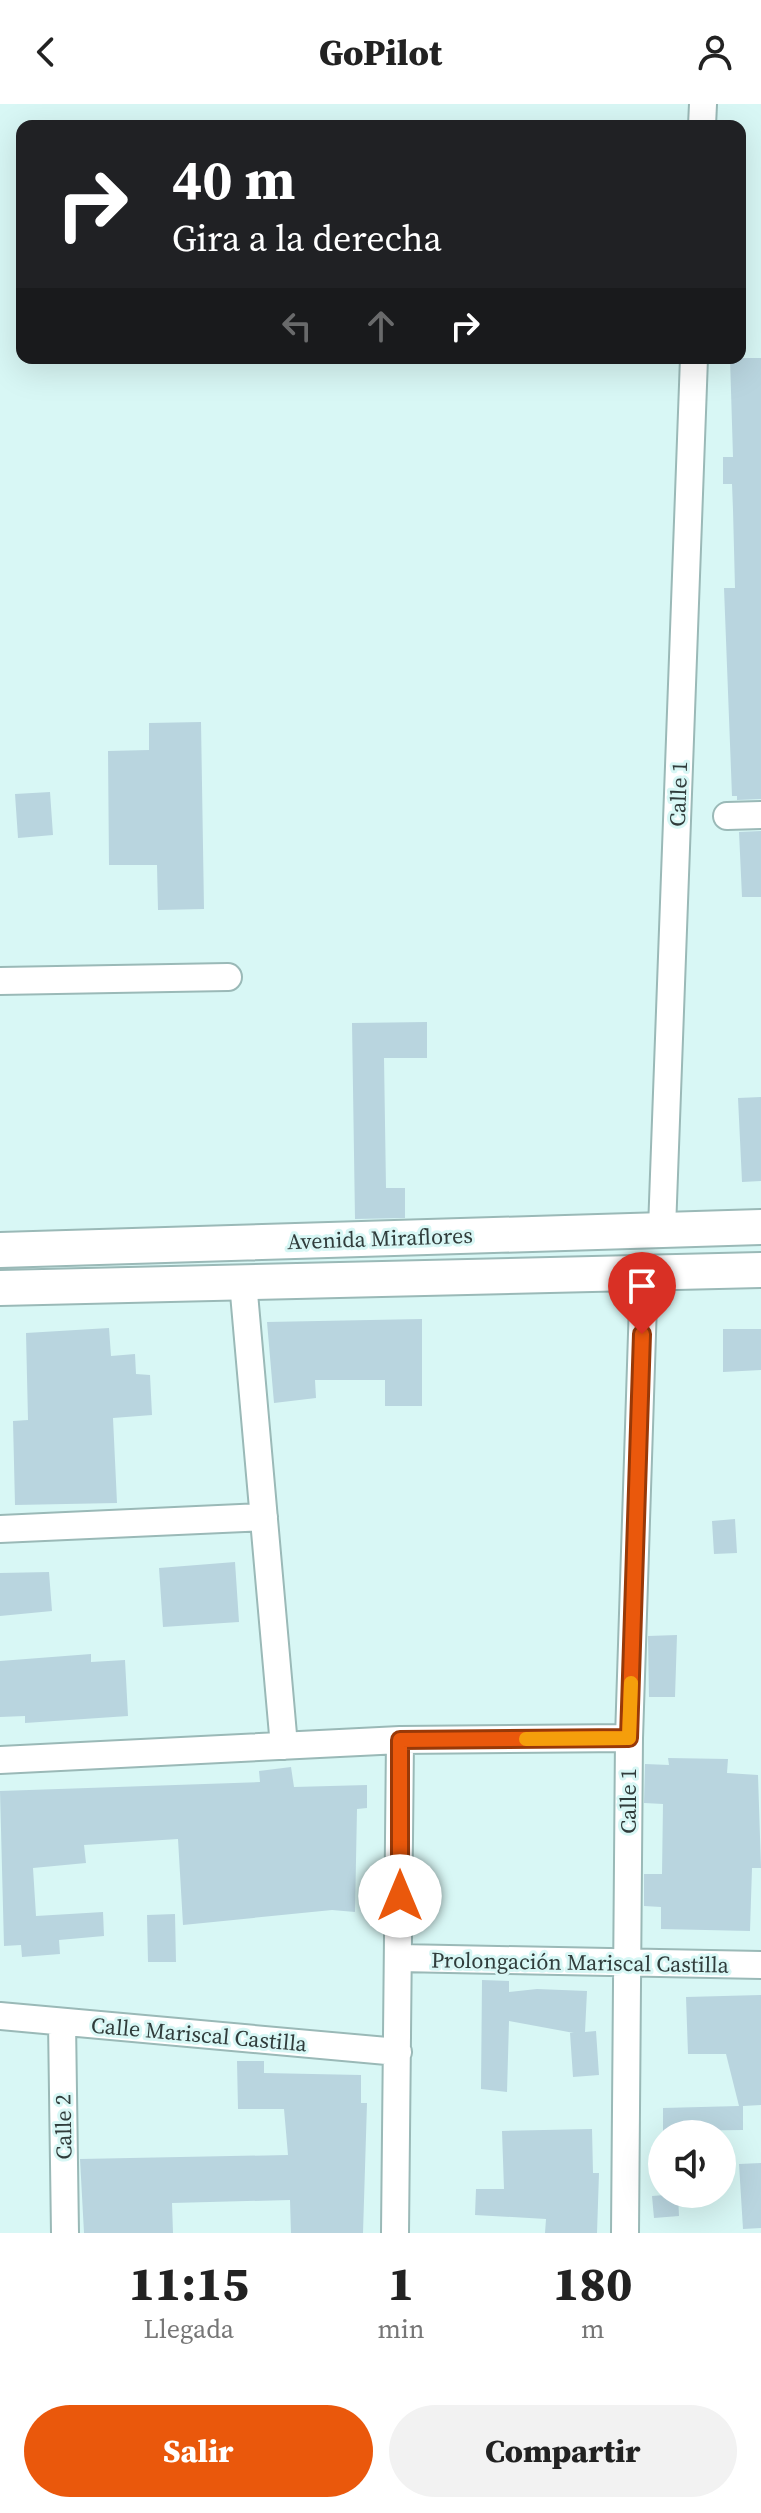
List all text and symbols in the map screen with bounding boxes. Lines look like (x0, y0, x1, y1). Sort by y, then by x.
text: GoPilot (319, 28, 442, 77)
icon: back (24, 30, 68, 74)
icon: person (693, 30, 737, 74)
text: 40 m (172, 141, 295, 218)
icon: right (40, 152, 144, 256)
text: Gira a la derecha (172, 214, 442, 263)
icon: left (275, 304, 319, 348)
icon: ahead (359, 304, 403, 348)
icon: right (443, 304, 487, 348)
street label: Calle 1 (662, 761, 694, 827)
street label: Avenida Miraflores (287, 1220, 473, 1256)
pin (608, 1252, 676, 1334)
icon: arrive (620, 1264, 664, 1308)
street label: Calle 1 (613, 1768, 643, 1834)
position arrow (358, 1854, 442, 1938)
street label: Prolongación Mariscal Castilla (431, 1944, 730, 1980)
street label: Calle Mariscal Castilla (90, 2010, 309, 2058)
street label: Calle 2 (47, 2094, 79, 2160)
map controls (648, 2120, 736, 2208)
button: sound (648, 2120, 736, 2208)
text: 11:15 (129, 2250, 249, 2316)
text: 1 (388, 2250, 414, 2316)
text: 180 (553, 2250, 632, 2316)
text: Llegada (144, 2311, 234, 2347)
text: min (377, 2311, 424, 2347)
text: m (581, 2311, 604, 2347)
button: Salir (24, 2405, 373, 2497)
button: Compartir (389, 2405, 737, 2497)

